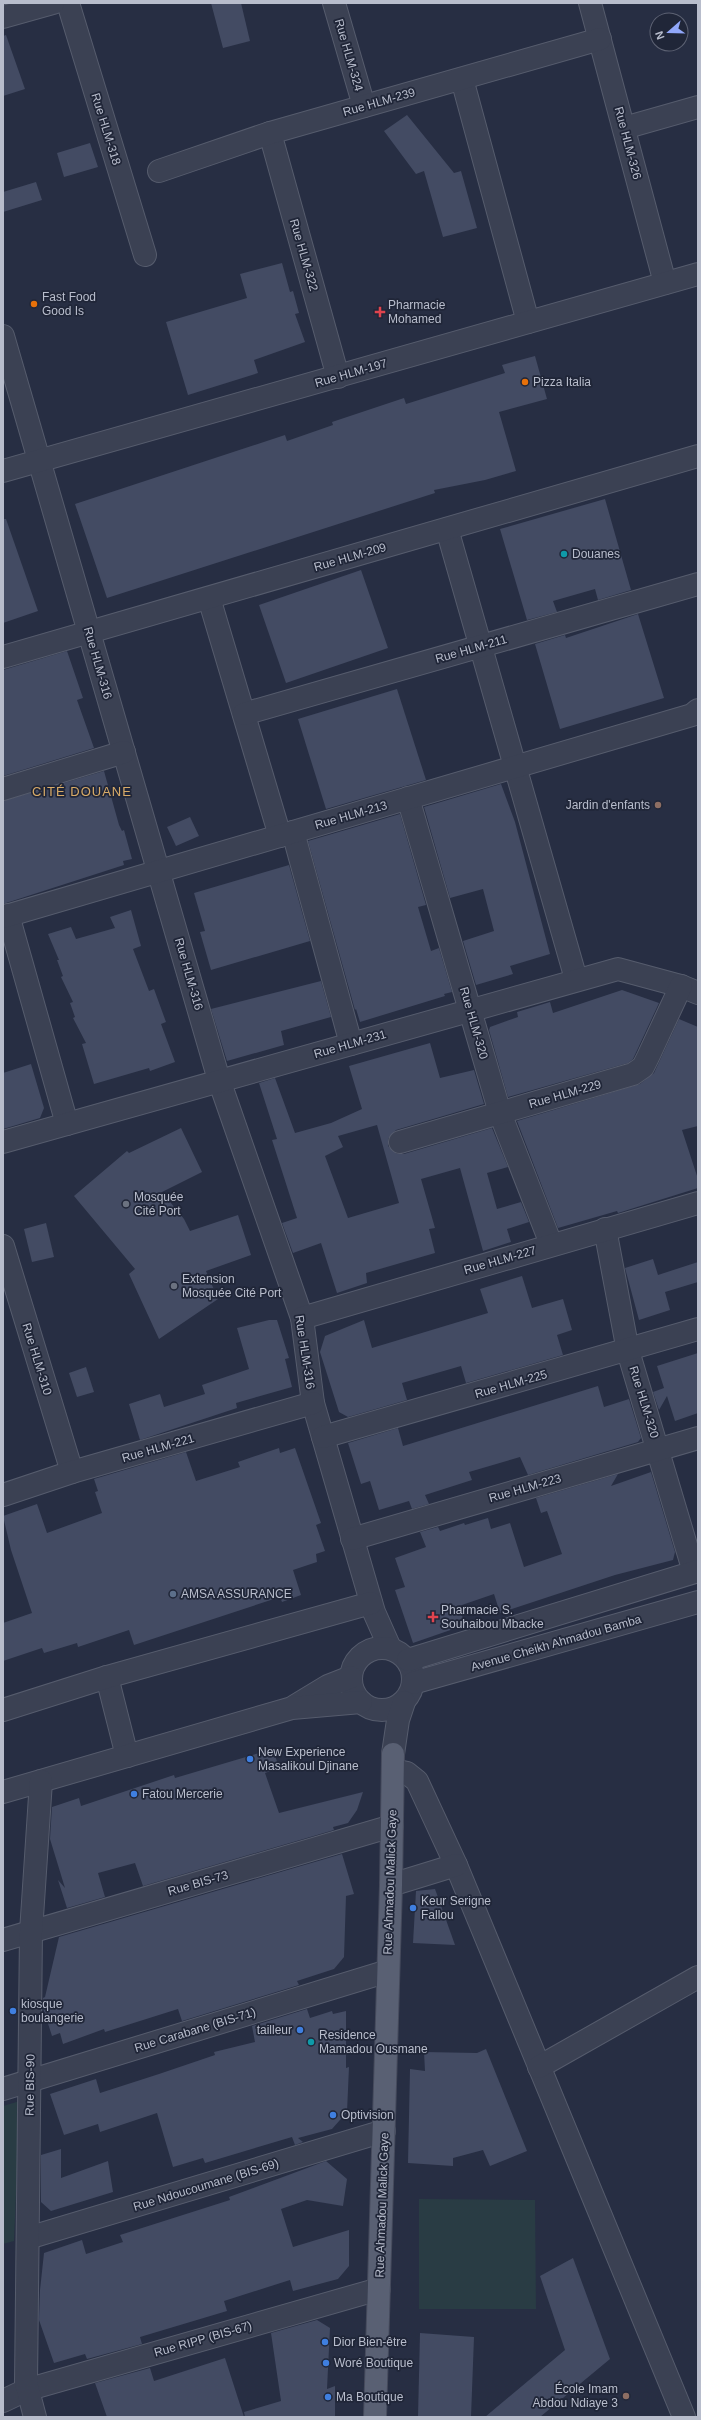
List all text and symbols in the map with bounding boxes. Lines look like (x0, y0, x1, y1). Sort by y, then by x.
north arrow (649, 12, 689, 52)
street label: Rue HLM-324 (332, 17, 366, 93)
text: N (653, 30, 667, 41)
street label: Rue HLM-239 (341, 85, 417, 119)
street label: Rue HLM-318 (88, 91, 124, 167)
street label: Rue HLM-326 (612, 105, 645, 181)
street label: Rue HLM-322 (287, 217, 321, 293)
place label: Fast Food Good Is (42, 290, 96, 318)
place label: Pharmacie Mohamed (388, 298, 446, 326)
marker: Fast Food Good Is (29, 299, 39, 309)
marker: Pharmacie Mohamed (375, 307, 385, 317)
street label: Rue HLM-197 (313, 356, 389, 390)
place label: Pizza Italia (533, 375, 591, 389)
marker: Pizza Italia (520, 377, 530, 387)
street label: Rue HLM-209 (312, 540, 388, 574)
place label: Douanes (572, 547, 620, 561)
marker: Douanes (559, 549, 569, 559)
street label: Rue HLM-316 (81, 625, 115, 701)
street label: Rue HLM-211 (434, 632, 509, 666)
district label: CITÉ DOUANE (32, 784, 132, 799)
street label: Rue HLM-213 (313, 798, 389, 832)
place label: Jardin d'enfants (566, 798, 650, 812)
marker: Jardin d'enfants (653, 800, 663, 810)
street label: Rue HLM-316 (172, 936, 206, 1012)
street label: Rue HLM-320 (457, 985, 491, 1061)
street label: Rue HLM-231 (312, 1027, 388, 1061)
street label: Rue HLM-229 (527, 1077, 603, 1111)
place label: Mosquée Cité Port (134, 1190, 184, 1218)
marker: Mosquée Cité Port (121, 1199, 131, 1209)
street label: Rue HLM-227 (462, 1243, 538, 1277)
place label: Extension Mosquée Cité Port (182, 1272, 282, 1300)
marker: Extension Mosquée Cité Port (169, 1281, 179, 1291)
street label: Rue HLM-316 (292, 1314, 318, 1390)
street label: Rue HLM-310 (19, 1321, 55, 1397)
street label: Rue HLM-320 (626, 1364, 662, 1440)
street label: Rue HLM-225 (473, 1367, 549, 1401)
street label: Rue HLM-221 (120, 1431, 196, 1465)
street label: Rue HLM-223 (487, 1471, 563, 1505)
place label: AMSA ASSURANCE (181, 1587, 292, 1601)
marker: AMSA ASSURANCE (168, 1589, 178, 1599)
place label: Pharmacie S. Souhaibou Mbacke (441, 1603, 544, 1631)
marker: Pharmacie S. Souhaibou Mbacke (428, 1612, 438, 1622)
street label: Avenue Cheikh Ahmadou Bamba (469, 1612, 643, 1674)
place label: New Experience Masalikoul Djinane (258, 1745, 359, 1773)
marker: New Experience Masalikoul Djinane (245, 1754, 255, 1764)
place label: Fatou Mercerie (142, 1787, 223, 1801)
marker: Fatou Mercerie (129, 1789, 139, 1799)
street label: Rue Ahmadou Malick Gaye (380, 1809, 400, 1955)
street label: Rue BIS-73 (166, 1868, 230, 1898)
place label: Keur Serigne Fallou (421, 1894, 491, 1922)
marker: Keur Serigne Fallou (408, 1903, 418, 1913)
place label: kiosque boulangerie (21, 1997, 84, 2025)
street label: Rue Carabane (BIS-71) (133, 2005, 257, 2055)
marker: kiosque boulangerie (8, 2006, 18, 2016)
place label: tailleur (257, 2023, 292, 2037)
marker: tailleur (295, 2025, 305, 2035)
place label: Residence Mamadou Ousmane (319, 2028, 428, 2056)
marker: Residence Mamadou Ousmane (306, 2037, 316, 2047)
street label: Rue BIS-90 (22, 2054, 38, 2116)
place label: Optivision (341, 2108, 394, 2122)
marker: Optivision (328, 2110, 338, 2120)
street label: Rue Ahmadou Malick Gaye (372, 2132, 392, 2278)
street label: Rue Ndoucoumane (BIS-69) (132, 2156, 280, 2214)
street label: Rue RIPP (BIS-67) (152, 2318, 254, 2360)
place label: Dior Bien-être (333, 2335, 407, 2349)
marker: Dior Bien-être (320, 2337, 330, 2347)
place label: Woré Boutique (334, 2356, 413, 2370)
marker: Woré Boutique (321, 2358, 331, 2368)
place label: École Imam Abdou Ndiaye 3 (533, 2381, 618, 2410)
place label: Ma Boutique (336, 2390, 404, 2404)
marker: École Imam Abdou Ndiaye 3 (621, 2391, 631, 2401)
marker: Ma Boutique (323, 2392, 333, 2402)

